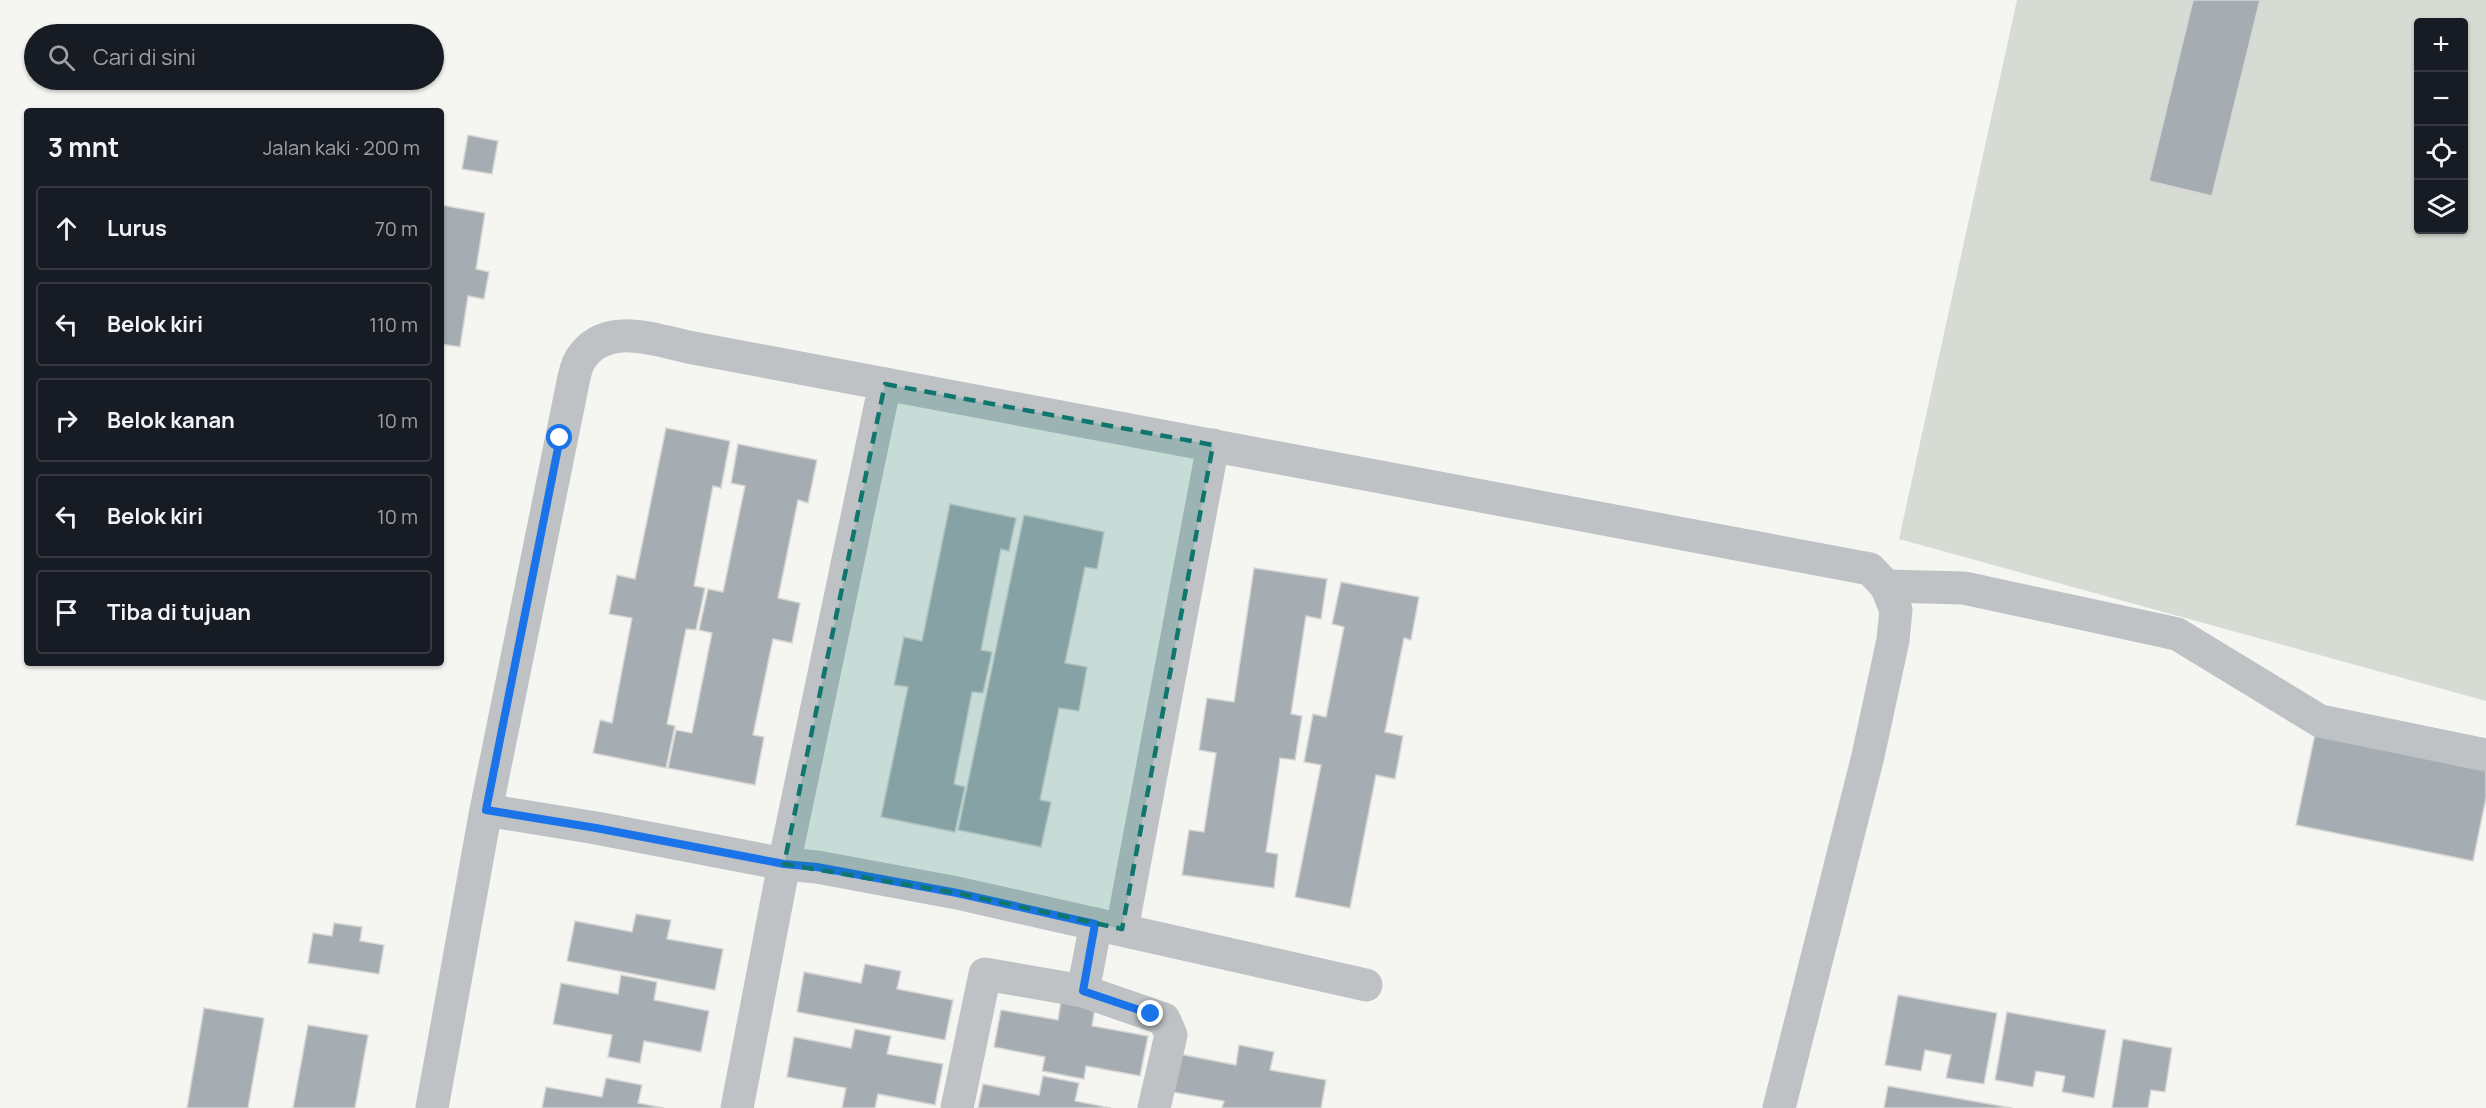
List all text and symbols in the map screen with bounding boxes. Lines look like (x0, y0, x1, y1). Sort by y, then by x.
map controls (2414, 18, 2468, 234)
button: + (2414, 18, 2468, 72)
search box (24, 24, 444, 90)
icon: search (45, 41, 78, 74)
text: Cari di sini (93, 42, 196, 72)
button: − (2414, 72, 2468, 126)
button: locate (2414, 126, 2468, 180)
text: 3 mnt (48, 129, 119, 165)
text: Jalan kaki · 200 m (263, 134, 420, 161)
button: layers (2414, 180, 2468, 234)
icon: ahead (50, 212, 83, 245)
text: Lurus (107, 213, 167, 243)
text: 70 m (375, 215, 418, 242)
icon: left (50, 308, 83, 341)
text: Belok kiri (107, 309, 203, 339)
text: 110 m (369, 311, 418, 338)
icon: right (50, 404, 83, 437)
text: Belok kanan (107, 405, 235, 435)
text: 10 m (377, 407, 418, 434)
route start (546, 424, 572, 450)
icon: left (50, 500, 83, 533)
text: Belok kiri (107, 501, 203, 531)
text: 10 m (377, 503, 418, 530)
icon: arrive (50, 596, 83, 629)
text: Tiba di tujuan (107, 597, 251, 627)
route end (1137, 1000, 1163, 1026)

